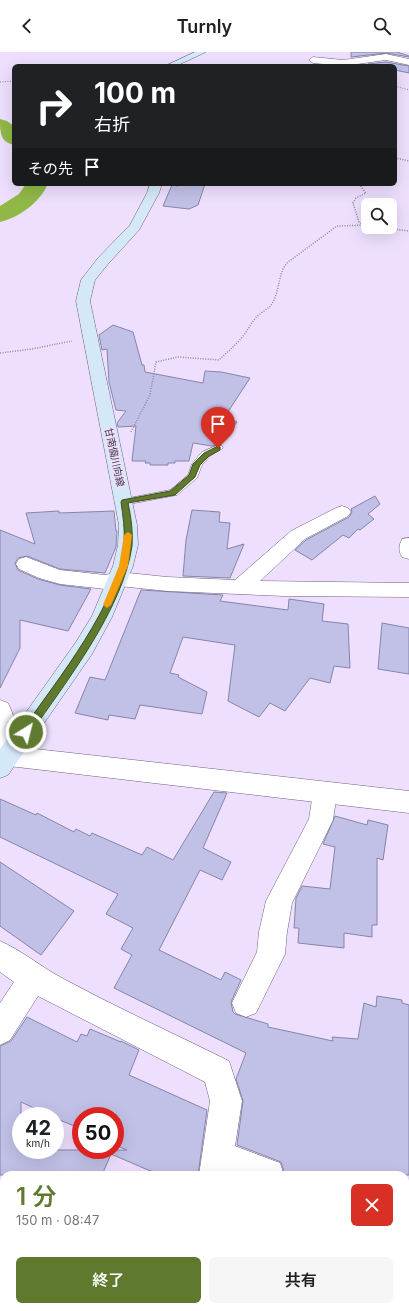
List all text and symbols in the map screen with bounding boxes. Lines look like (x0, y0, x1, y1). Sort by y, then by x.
icon: back (16, 15, 38, 37)
icon: search (371, 15, 393, 37)
text: Turnly (177, 16, 232, 37)
text: 100 m (94, 76, 176, 110)
icon: right (28, 80, 80, 132)
text: 右折 (94, 114, 130, 135)
icon: arrive (81, 156, 103, 178)
text: その先 (28, 159, 73, 178)
map controls (361, 198, 397, 234)
button: search (361, 198, 397, 234)
pin (201, 407, 235, 448)
icon: arrive (207, 413, 229, 435)
street label: 甘南備川向線 (103, 426, 127, 488)
position arrow (5, 711, 47, 753)
speed limit sign: 50 (72, 1107, 124, 1159)
text: 42 (25, 1116, 51, 1140)
text: km/h (26, 1137, 50, 1149)
text: 1 分 (16, 1182, 56, 1211)
button: close (351, 1184, 393, 1226)
text: 150 m · 08:47 (16, 1212, 99, 1228)
button: 終了 (16, 1257, 201, 1303)
button: 共有 (209, 1257, 393, 1303)

